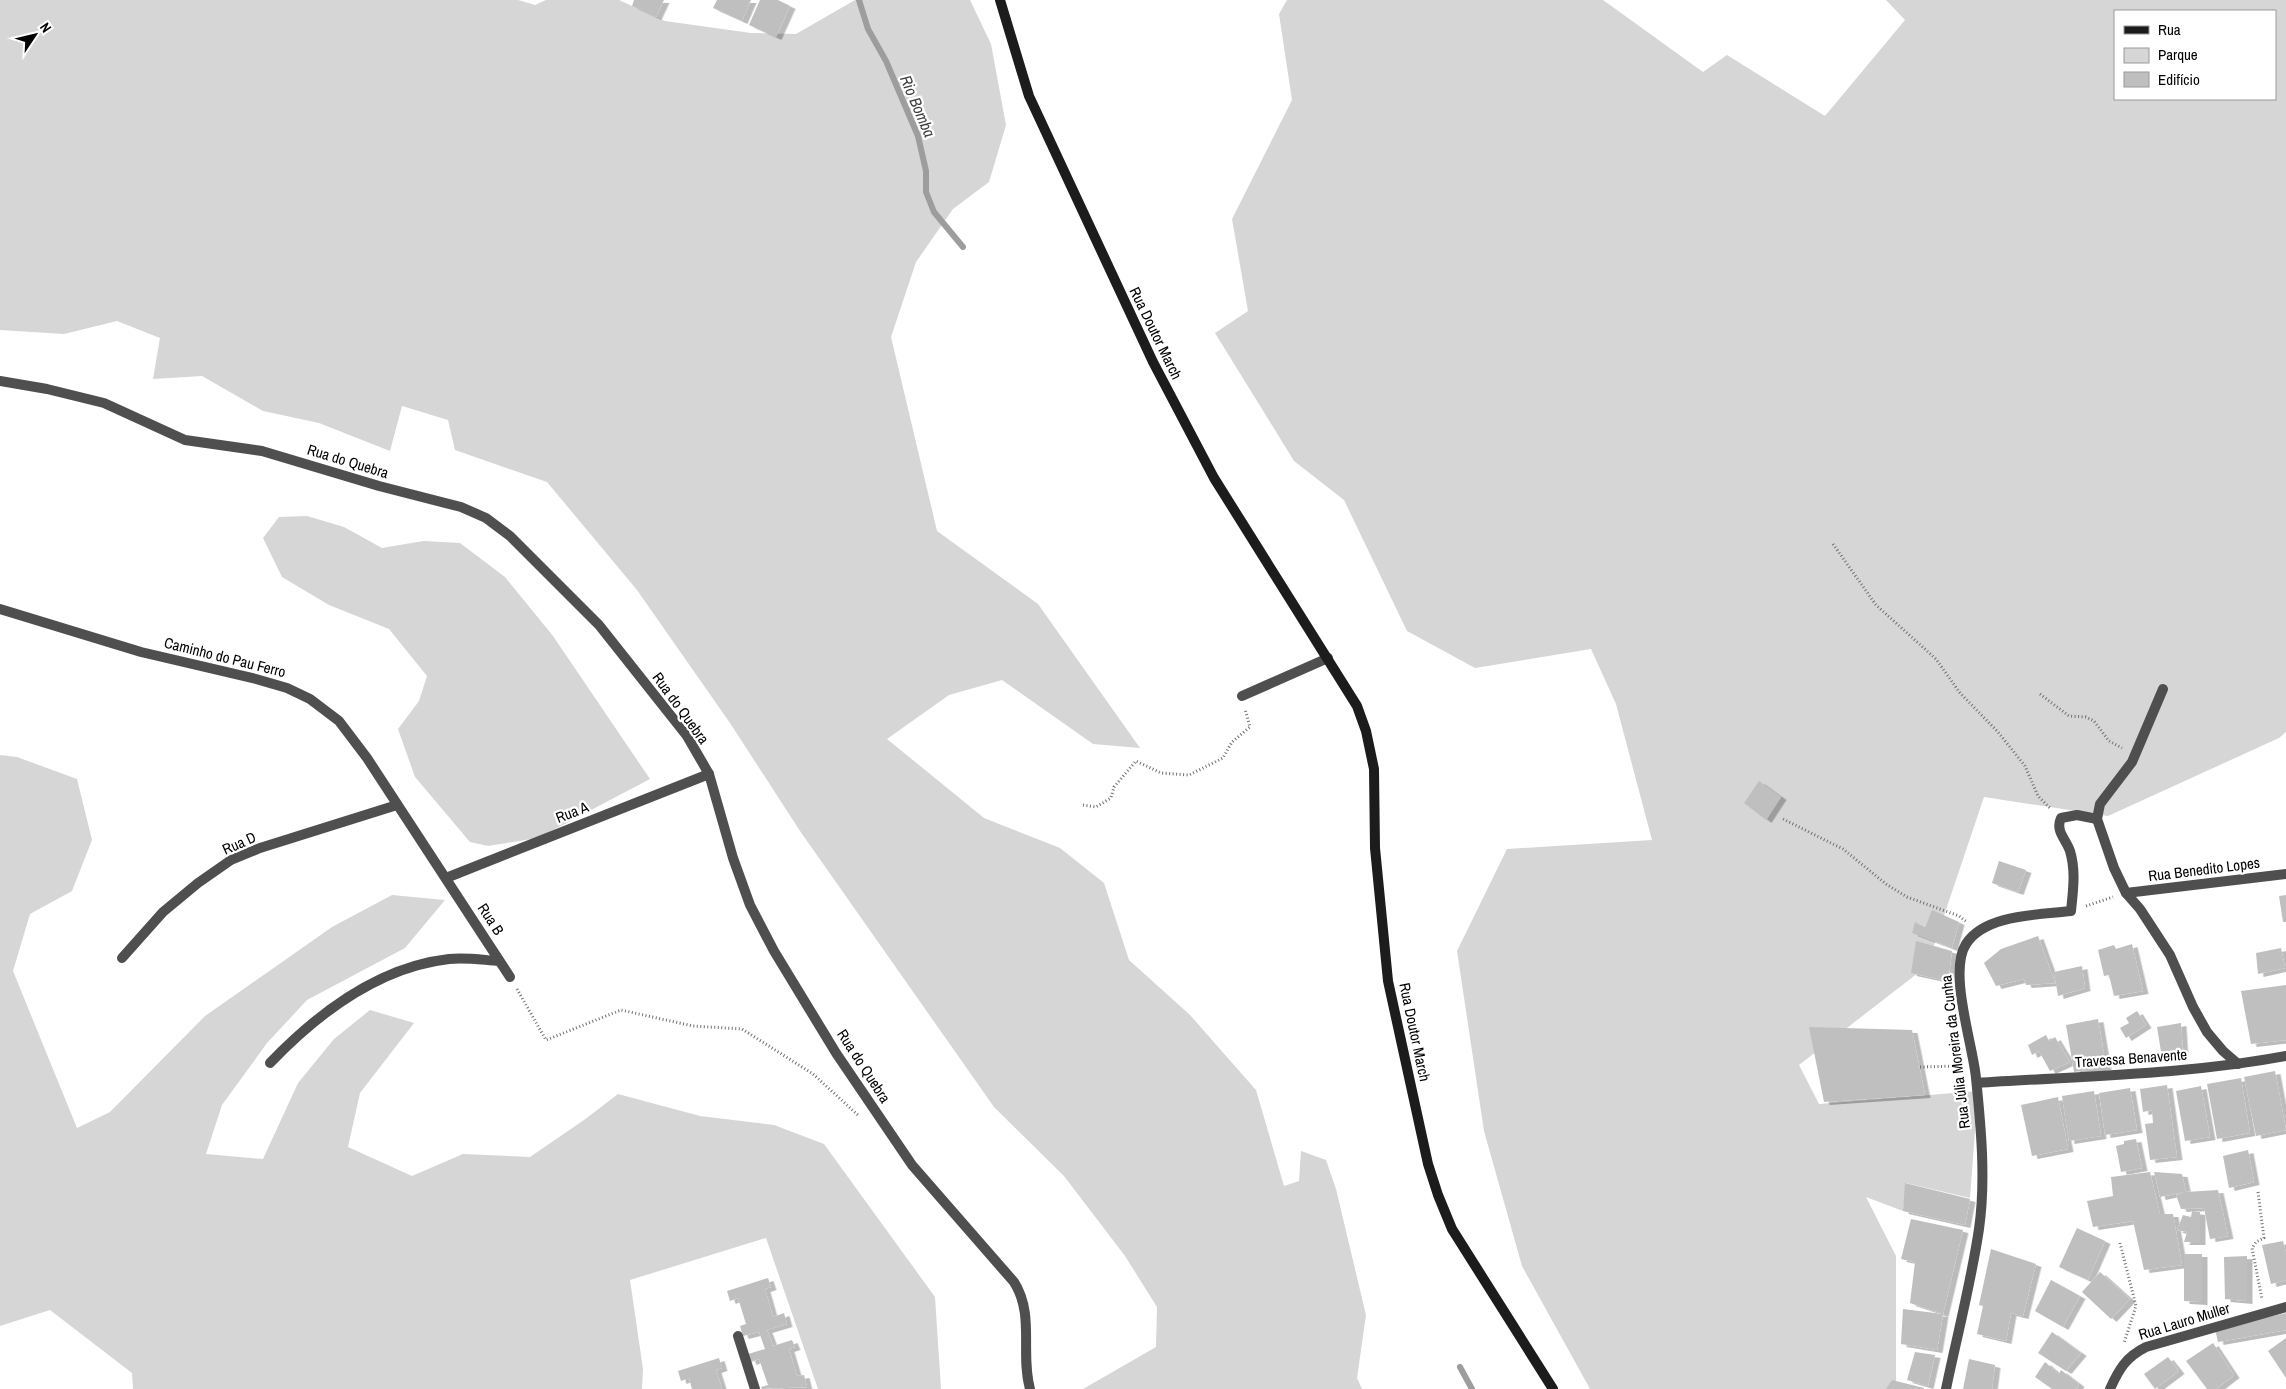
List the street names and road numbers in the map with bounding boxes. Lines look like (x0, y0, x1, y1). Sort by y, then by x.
street label: Rua Doutor March (1125, 283, 1187, 383)
street label: Rua do Quebra (305, 439, 391, 483)
street label: Caminho do Pau Ferro (162, 632, 288, 682)
street label: Rua do Quebra (648, 668, 714, 748)
street label: Rua A (553, 796, 592, 828)
street label: Rua D (219, 826, 259, 860)
street label: Rua Benedito Lopes (2147, 852, 2261, 886)
street label: Rua B (473, 899, 509, 939)
street label: Rua Júlia Moreira da Cunha (1935, 974, 1975, 1130)
street label: Rua Doutor March (1394, 981, 1436, 1083)
street label: Rua do Quebra (832, 1025, 896, 1107)
street label: Travessa Benavente (2074, 1044, 2188, 1072)
street label: Rua Lauro Muller (2136, 1297, 2232, 1345)

